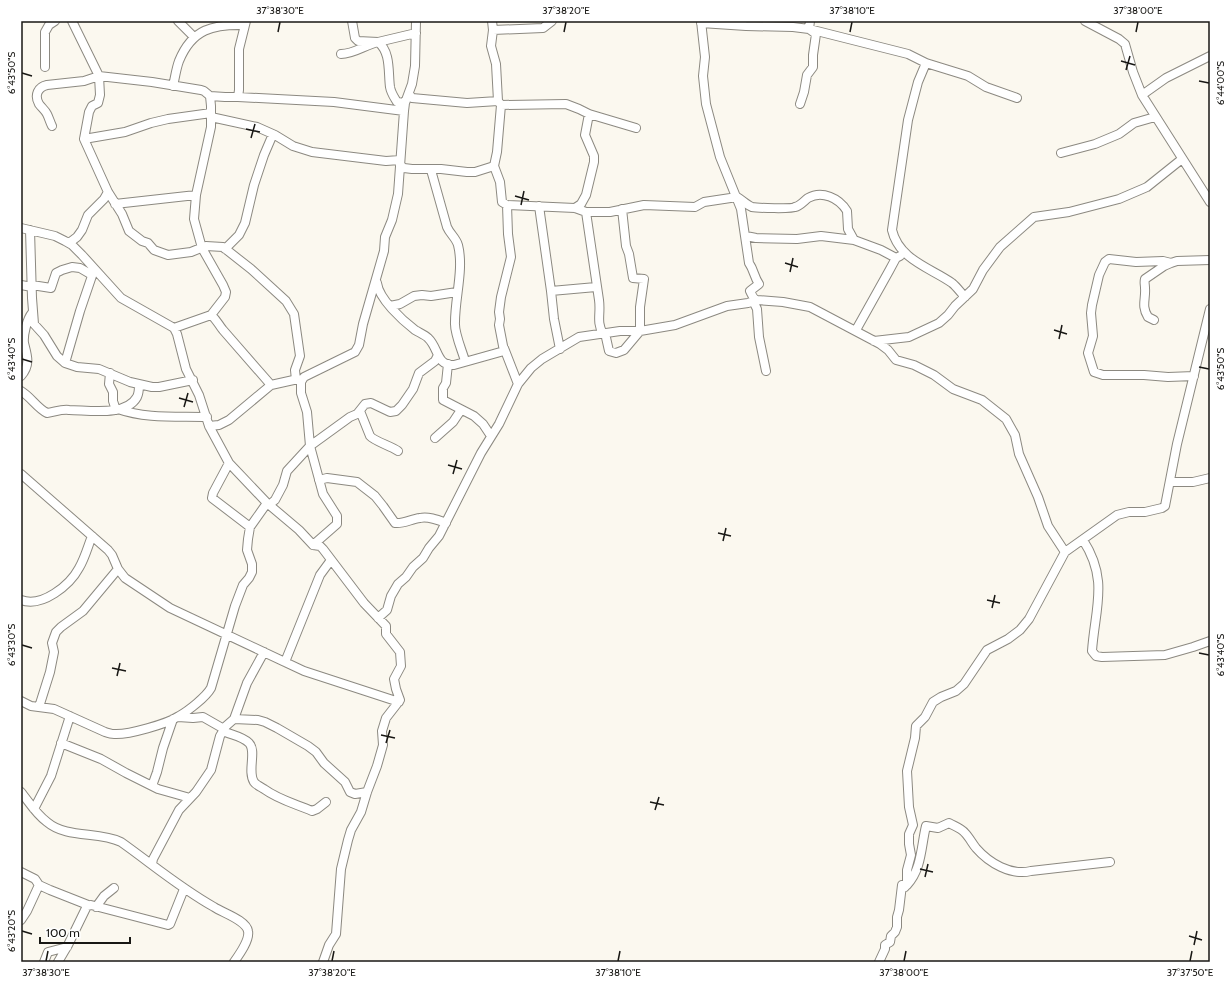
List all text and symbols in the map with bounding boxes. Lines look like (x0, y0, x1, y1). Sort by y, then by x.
text: 37°38'30"E (256, 4, 304, 17)
text: 37°38'20"E (542, 4, 590, 17)
text: 37°38'10"E (829, 4, 875, 17)
text: 37°38'00"E (1113, 4, 1163, 17)
text: 6°43'50"S (5, 52, 18, 94)
text: 6°44'00"S (1214, 61, 1227, 105)
text: 6°43'40"S (5, 337, 18, 380)
text: 6°43'50"S (1214, 348, 1227, 390)
text: 6°43'30"S (5, 624, 18, 666)
text: 6°43'40"S (1214, 633, 1227, 676)
text: 6°43'20"S (5, 910, 18, 952)
scale bar (40, 919, 130, 945)
text: 100 m (46, 925, 80, 940)
text: 37°38'30"E (22, 966, 70, 979)
text: 37°38'20"E (308, 966, 356, 979)
text: 37°38'10"E (595, 966, 641, 979)
text: 37°38'00"E (879, 966, 929, 979)
text: 37°37'50"E (1167, 966, 1214, 979)

